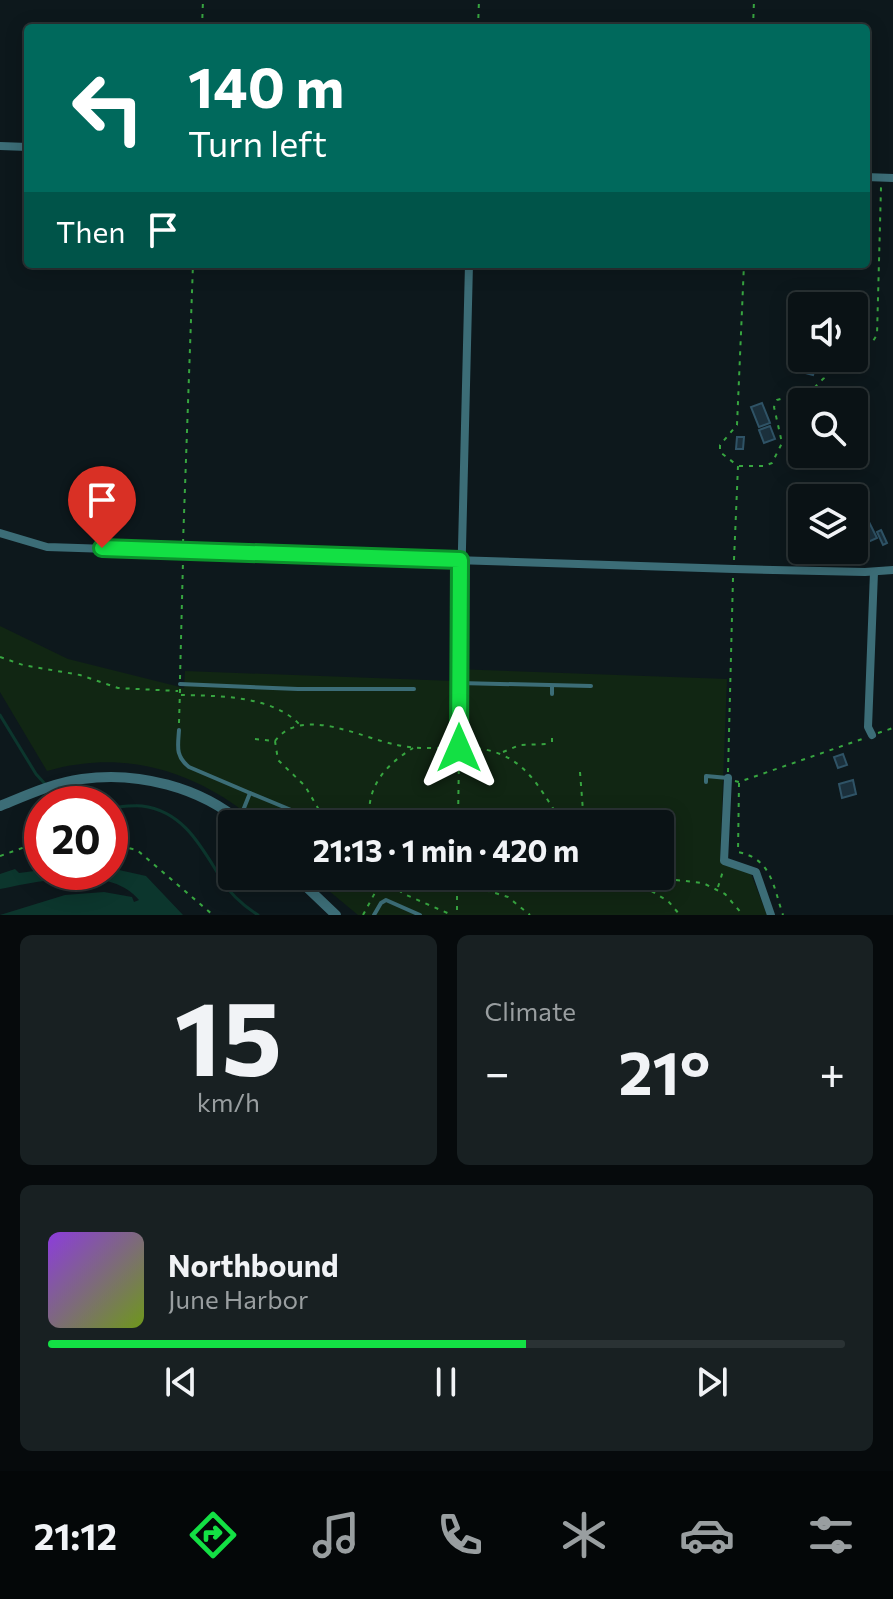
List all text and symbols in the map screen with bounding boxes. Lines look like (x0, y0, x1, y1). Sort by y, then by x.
text: 140 m (188, 51, 344, 120)
icon: left (56, 56, 160, 160)
text: Turn left (188, 120, 327, 164)
icon: arrive (141, 208, 185, 252)
text: Then (56, 212, 125, 249)
map controls (788, 292, 868, 564)
button: sound (788, 292, 868, 372)
button: search (788, 388, 868, 468)
pin (68, 466, 136, 548)
icon: arrive (80, 478, 124, 522)
button: layers (788, 484, 868, 564)
position arrow (417, 706, 501, 790)
speed limit sign: 20 (24, 786, 128, 890)
text: 21:13 · 1 min · 420 m (313, 831, 579, 868)
text: 15 (174, 970, 282, 1097)
text: Climate (485, 995, 576, 1026)
text: 21° (618, 1034, 710, 1107)
text: − (485, 1044, 510, 1098)
text: + (819, 1044, 845, 1098)
text: km/h (197, 1086, 260, 1117)
text: Northbound (168, 1246, 339, 1283)
text: June Harbor (168, 1283, 308, 1314)
icon: previous (159, 1360, 203, 1404)
icon: pause (424, 1360, 468, 1404)
icon: next (690, 1360, 734, 1404)
icon: directions (185, 1507, 241, 1563)
icon: music (308, 1507, 364, 1563)
icon: phone (432, 1507, 488, 1563)
icon: climate (556, 1507, 612, 1563)
icon: car (679, 1507, 735, 1563)
icon: filters (803, 1507, 859, 1563)
text: 21:12 (34, 1513, 117, 1557)

